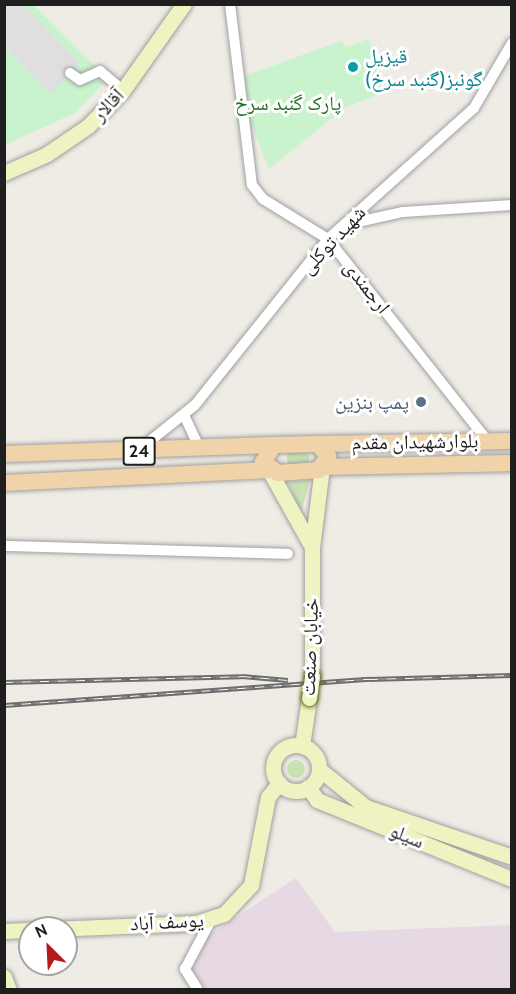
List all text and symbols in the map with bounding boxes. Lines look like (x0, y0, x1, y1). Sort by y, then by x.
place label: قیزیل گونبز(گنبد سرخ) (365, 44, 483, 91)
marker: قیزیل گونبز(گنبد سرخ) (346, 60, 360, 74)
street label: آقالار (87, 84, 129, 126)
park label: پارک گنبد سرخ (235, 91, 341, 115)
street label: شهید توکلی (295, 201, 371, 279)
street label: ارجمندی (339, 256, 395, 318)
place label: پمپ بنزین (335, 390, 409, 414)
marker: پمپ بنزین (414, 395, 428, 409)
street label: بلوارشهیدان مقدم (351, 429, 479, 455)
road number: 24 (122, 436, 156, 466)
street label: خیابان صنعت (296, 598, 324, 696)
street label: سیلو (386, 818, 428, 854)
street label: یوسف آباد (130, 908, 204, 936)
north arrow (18, 916, 78, 976)
text: N (32, 920, 50, 942)

